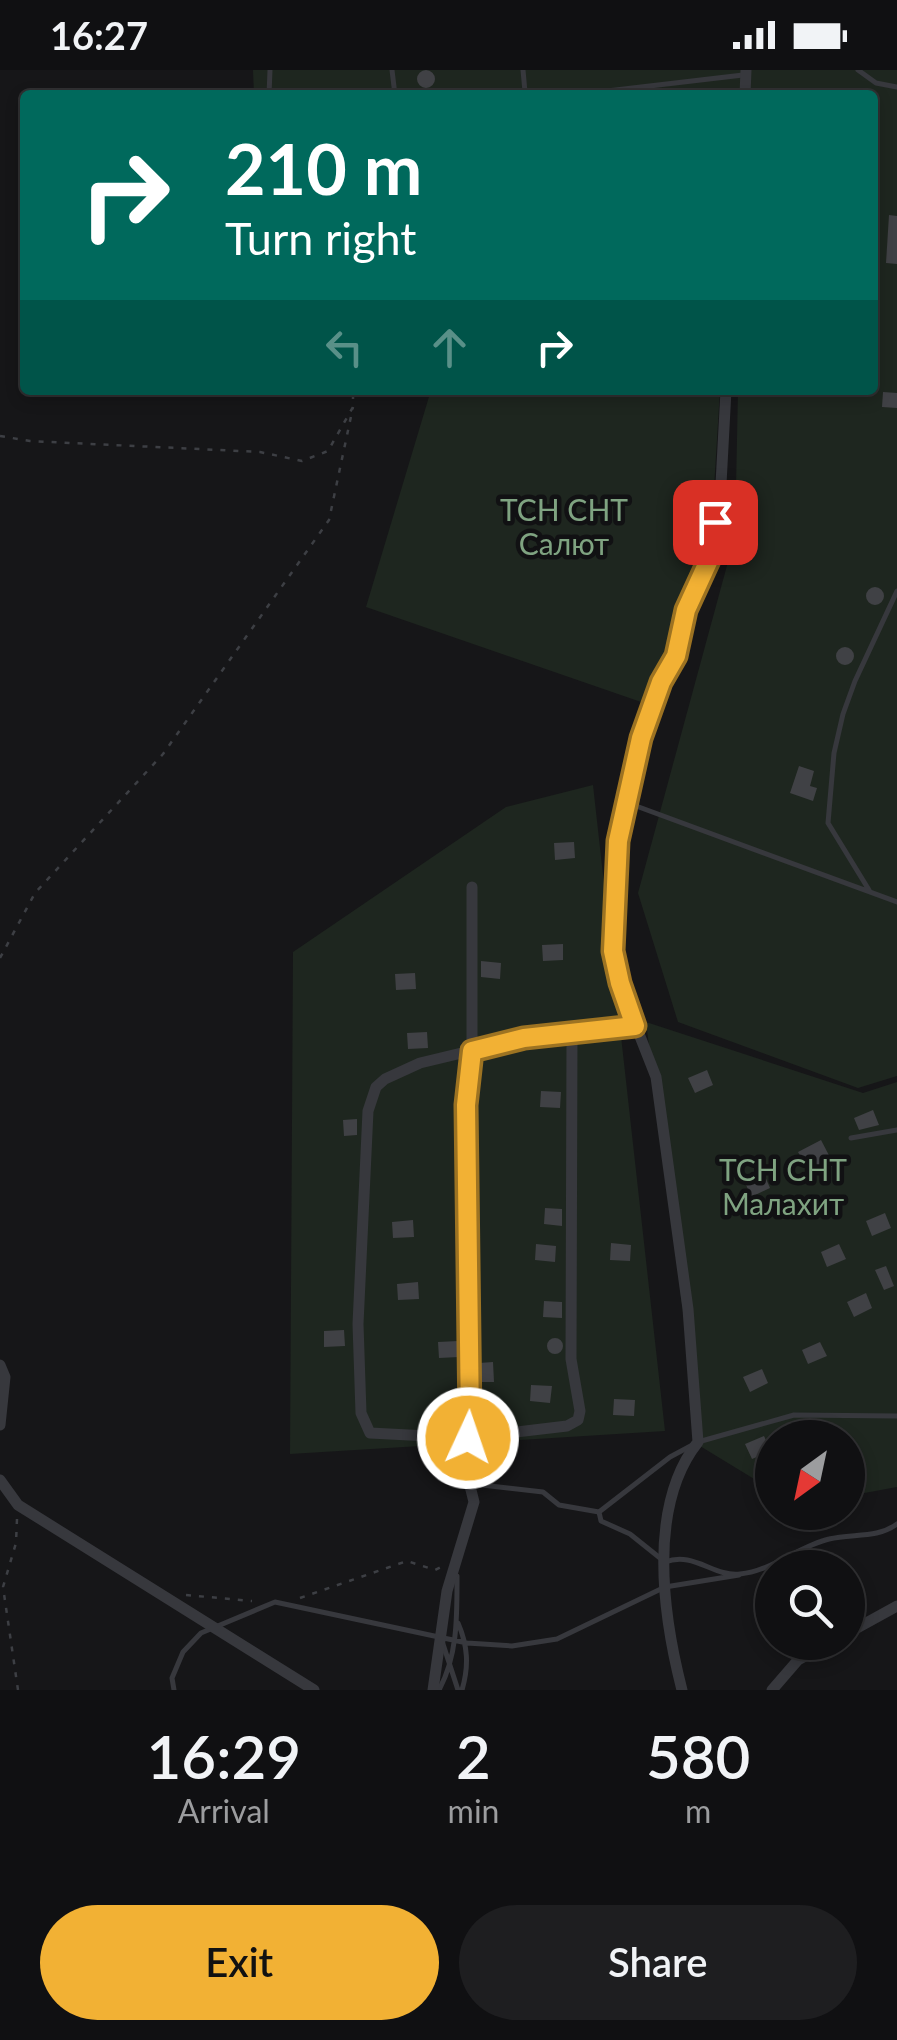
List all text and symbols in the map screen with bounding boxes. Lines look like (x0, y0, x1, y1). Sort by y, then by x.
text: 16:27 (50, 12, 148, 58)
text: 210 m (225, 126, 422, 210)
icon: right (60, 130, 190, 260)
text: Turn right (225, 211, 416, 265)
icon: left (317, 320, 372, 375)
icon: ahead (422, 320, 477, 375)
icon: right (527, 320, 582, 375)
pin (673, 480, 758, 565)
park label: ТСН СНТ Салют (500, 491, 628, 561)
icon: arrive (688, 495, 743, 550)
park label: ТСН СНТ Малахит (719, 1151, 847, 1221)
position arrow (416, 1386, 520, 1490)
north arrow (755, 1420, 865, 1530)
map controls (755, 1420, 865, 1660)
button: search (755, 1550, 865, 1660)
text: 16:29 (147, 1720, 301, 1792)
text: 2 (456, 1720, 491, 1792)
text: 580 (646, 1720, 750, 1792)
text: Arrival (178, 1791, 270, 1830)
text: min (448, 1791, 499, 1830)
text: m (685, 1791, 711, 1830)
button: Exit (40, 1905, 439, 2020)
button: Share (459, 1905, 857, 2020)

